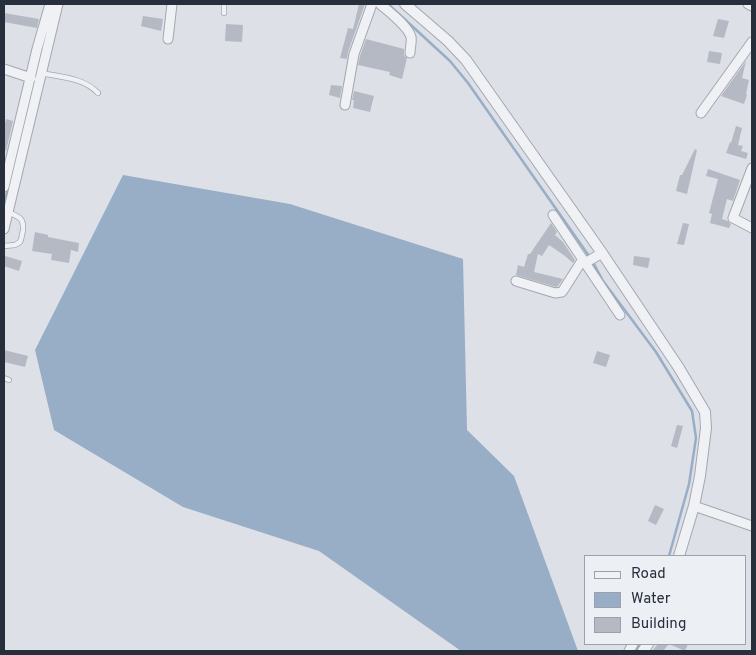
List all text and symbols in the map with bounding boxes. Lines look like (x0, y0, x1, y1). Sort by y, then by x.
legend (584, 555, 746, 645)
text: Road (631, 565, 666, 584)
text: Water (631, 590, 670, 609)
text: Building (631, 615, 686, 634)

